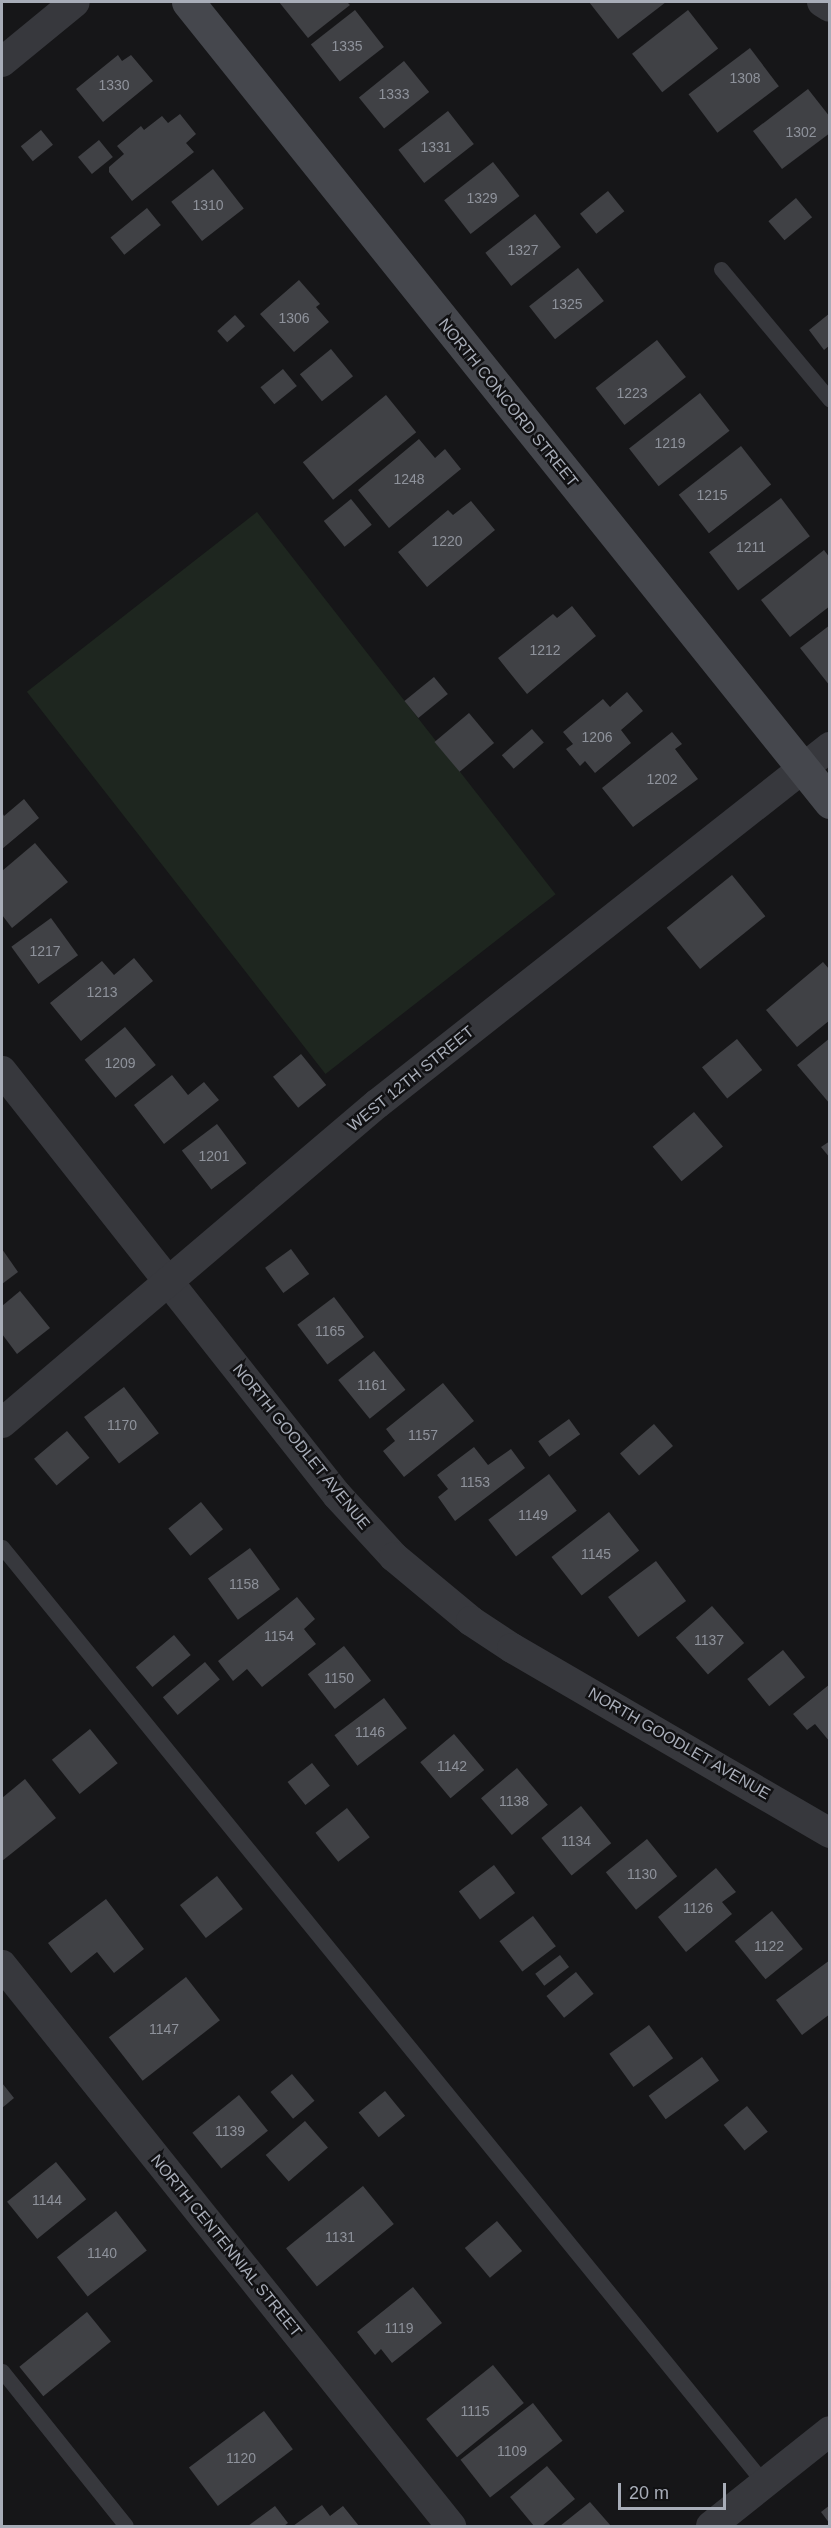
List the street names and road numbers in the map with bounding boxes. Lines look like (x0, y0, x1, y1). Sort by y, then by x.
street label: NORTH CONCORD STREET (434, 315, 582, 491)
street label: WEST 12TH STREET (344, 1022, 478, 1136)
street label: NORTH GOODLET AVENUE (228, 1360, 374, 1534)
street label: NORTH GOODLET AVENUE (584, 1684, 774, 1804)
street label: NORTH CENTENNIAL STREET (146, 2151, 306, 2341)

